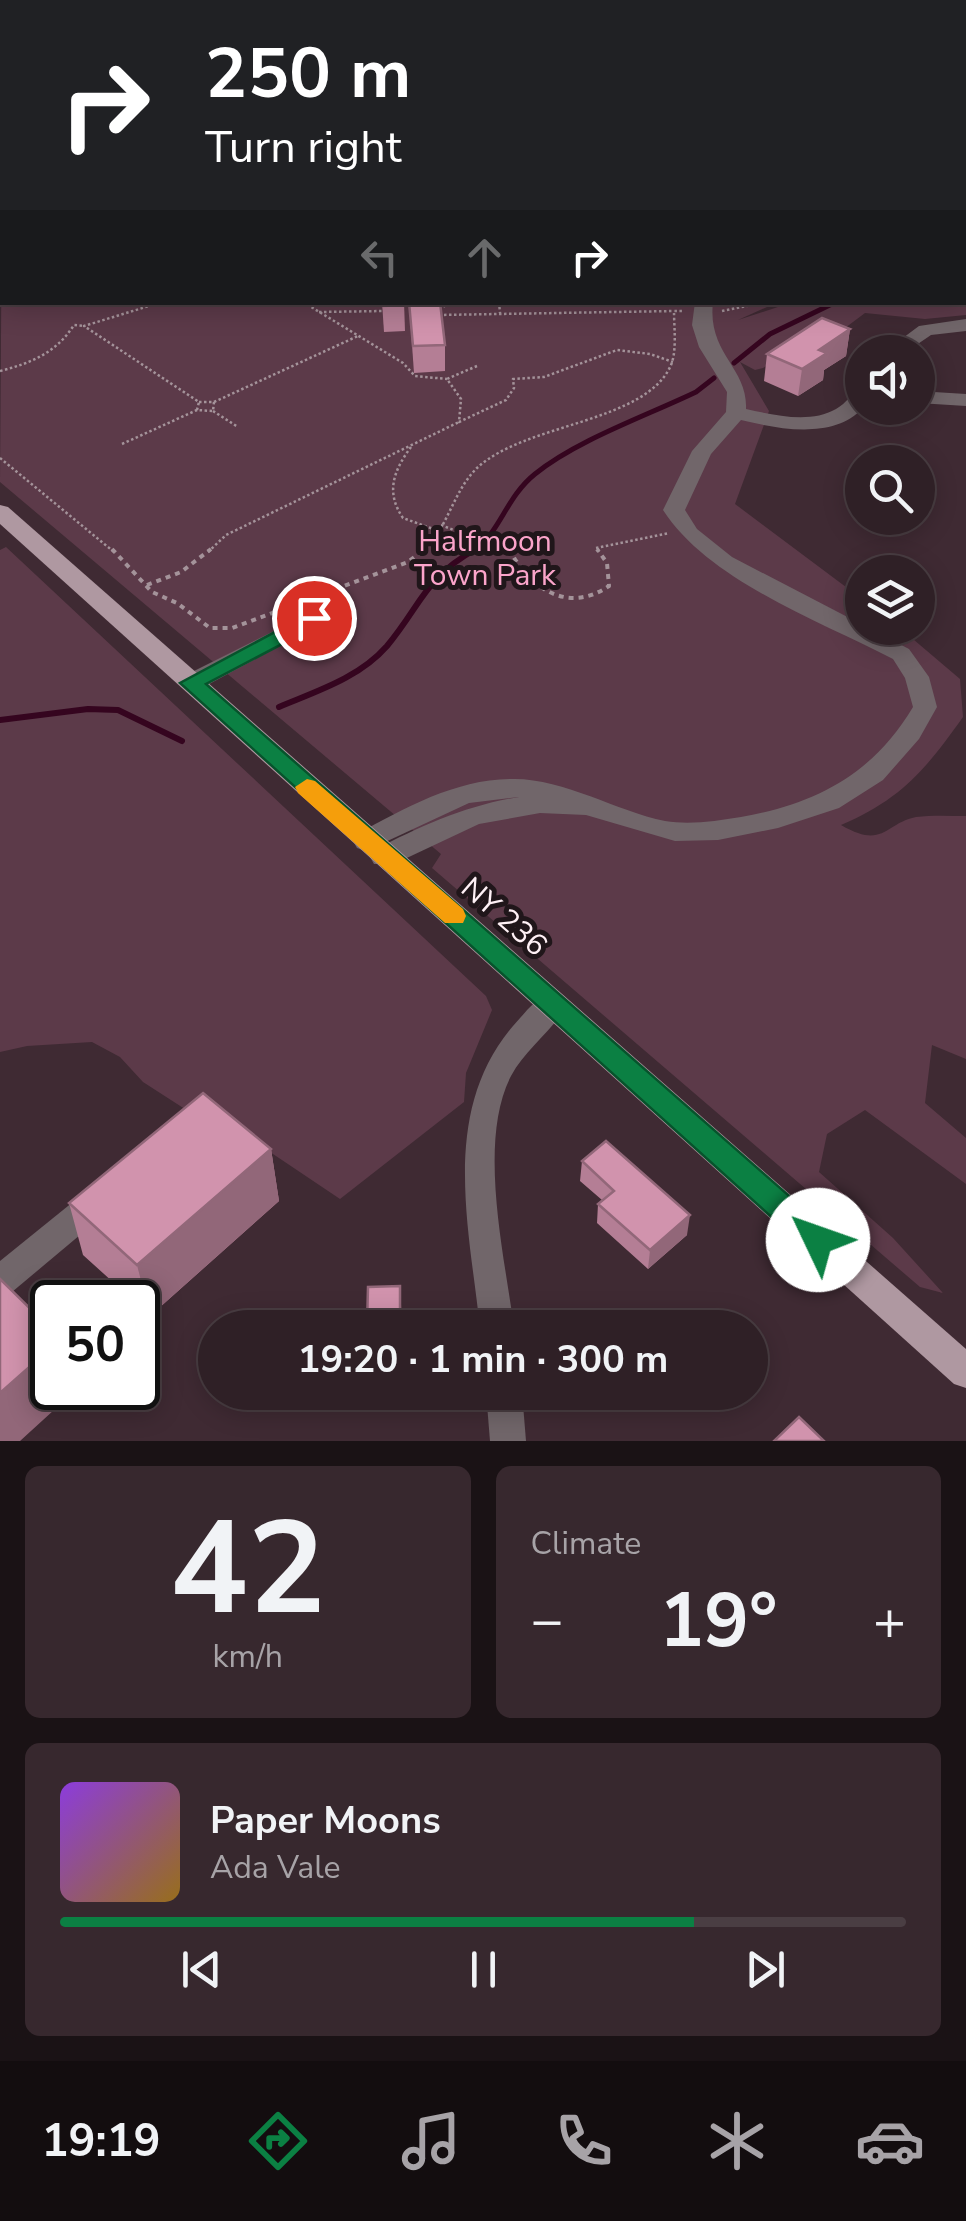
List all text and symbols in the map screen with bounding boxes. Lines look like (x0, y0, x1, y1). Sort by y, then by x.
text: 250 m (205, 26, 411, 122)
icon: right (40, 40, 170, 170)
text: Turn right (205, 117, 402, 178)
icon: left (352, 230, 407, 285)
icon: ahead (457, 230, 512, 285)
icon: right (562, 230, 617, 285)
map controls (845, 335, 935, 645)
button: sound (845, 335, 935, 425)
button: search (845, 445, 935, 535)
park label: Halfmoon Town Park (414, 521, 557, 596)
button: layers (845, 555, 935, 645)
pin (272, 576, 357, 661)
icon: arrive (287, 591, 342, 646)
street label: NY 236 (452, 868, 556, 966)
position arrow (766, 1188, 870, 1292)
speed limit sign: 50 (30, 1280, 160, 1410)
text: 19:20 · 1 min · 300 m (298, 1334, 668, 1385)
text: 42 (170, 1481, 326, 1658)
text: Climate (531, 1522, 641, 1565)
text: 19° (659, 1570, 777, 1672)
text: − (531, 1583, 564, 1658)
text: + (873, 1583, 906, 1658)
text: km/h (212, 1635, 283, 1678)
text: Paper Moons (210, 1795, 441, 1846)
text: Ada Vale (210, 1846, 341, 1889)
icon: previous (174, 1942, 229, 1997)
icon: pause (456, 1942, 511, 1997)
icon: next (738, 1942, 793, 1997)
icon: directions (243, 2106, 313, 2176)
icon: music (396, 2106, 466, 2176)
icon: phone (549, 2106, 619, 2176)
icon: climate (702, 2106, 772, 2176)
icon: car (855, 2106, 925, 2176)
text: 19:19 (41, 2111, 161, 2172)

